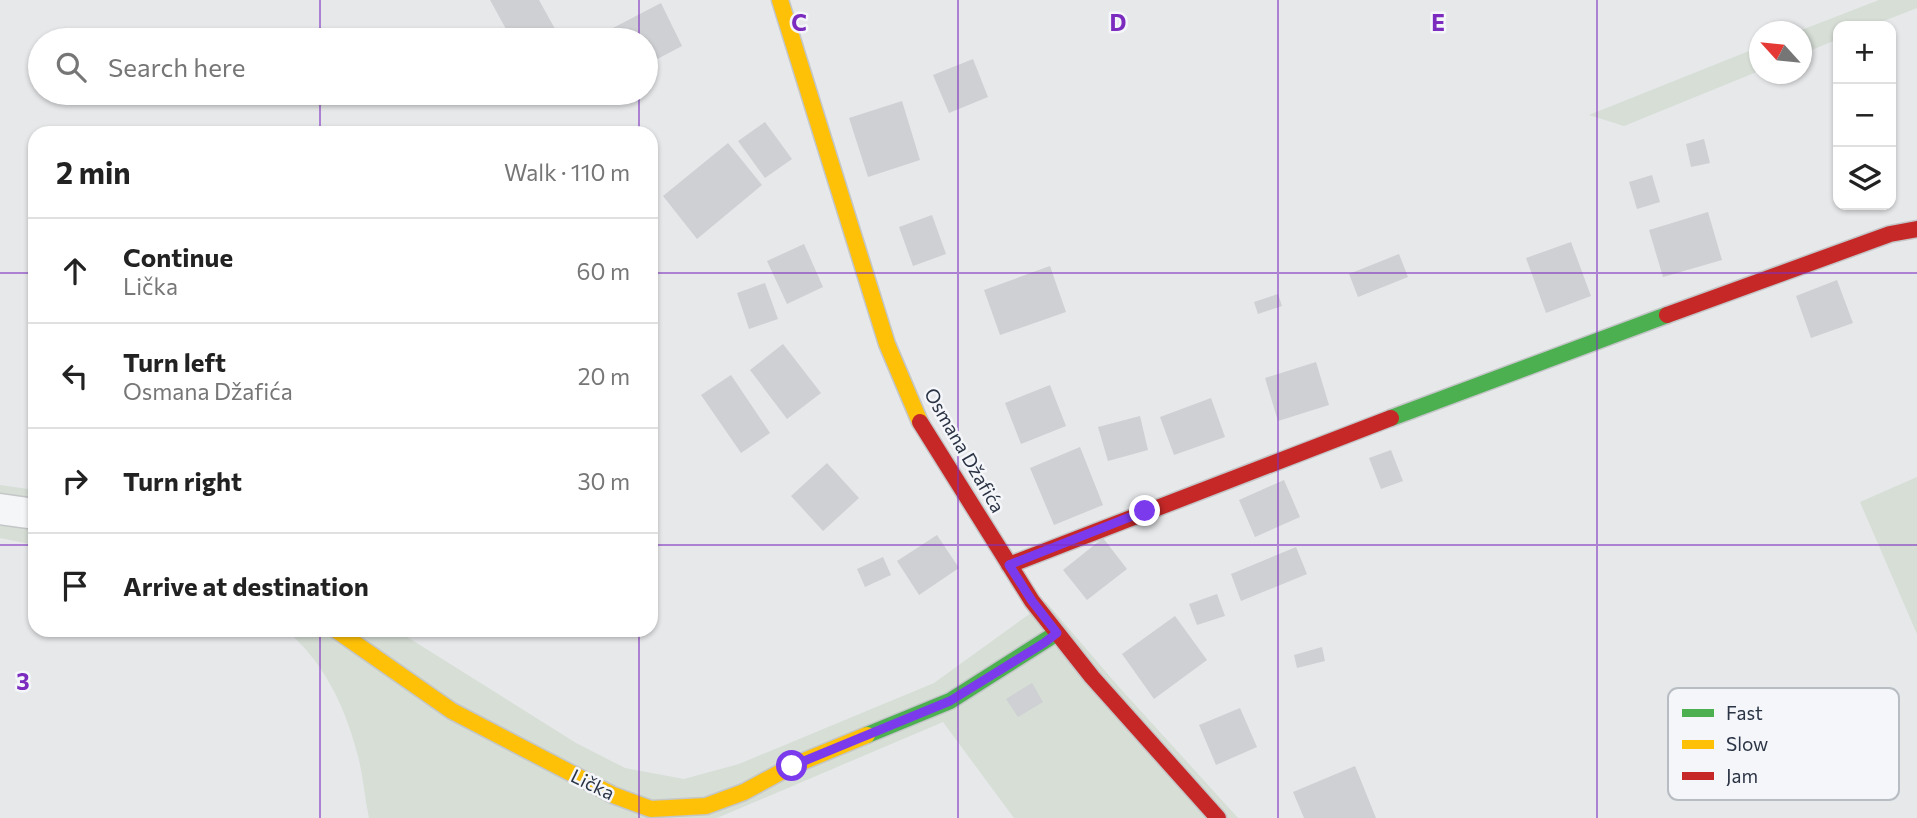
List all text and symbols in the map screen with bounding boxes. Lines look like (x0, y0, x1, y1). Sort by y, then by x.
text: C (791, 8, 807, 36)
text: D (1110, 8, 1127, 36)
text: E (1431, 8, 1445, 36)
north arrow (1749, 21, 1812, 84)
map controls (1833, 21, 1896, 210)
button: + (1833, 21, 1896, 84)
search box (28, 28, 658, 105)
icon: search (52, 48, 90, 86)
text: Search here (108, 51, 246, 82)
button: − (1833, 84, 1896, 147)
button: layers (1833, 147, 1896, 210)
text: 2 min (56, 153, 131, 190)
text: Walk · 110 m (504, 158, 630, 186)
text: Continue (123, 241, 233, 272)
icon: ahead (56, 252, 94, 290)
text: 60 m (577, 257, 630, 285)
text: Lička (123, 272, 178, 300)
text: Turn left (123, 346, 226, 377)
icon: left (56, 357, 94, 395)
text: 20 m (578, 362, 630, 390)
text: Osmana Džafića (123, 377, 293, 405)
street label: Osmana Džafića (920, 384, 1010, 516)
icon: right (56, 462, 94, 500)
text: Turn right (123, 465, 242, 496)
text: 30 m (577, 467, 630, 495)
route end (1129, 495, 1160, 526)
icon: arrive (56, 567, 94, 605)
text: Arrive at destination (123, 570, 369, 601)
text: 3 (16, 667, 30, 695)
legend (1668, 688, 1899, 800)
text: Fast (1726, 701, 1763, 724)
text: Slow (1726, 732, 1768, 755)
route start (776, 750, 807, 781)
street label: Lička (568, 764, 618, 804)
text: Jam (1726, 764, 1758, 787)

